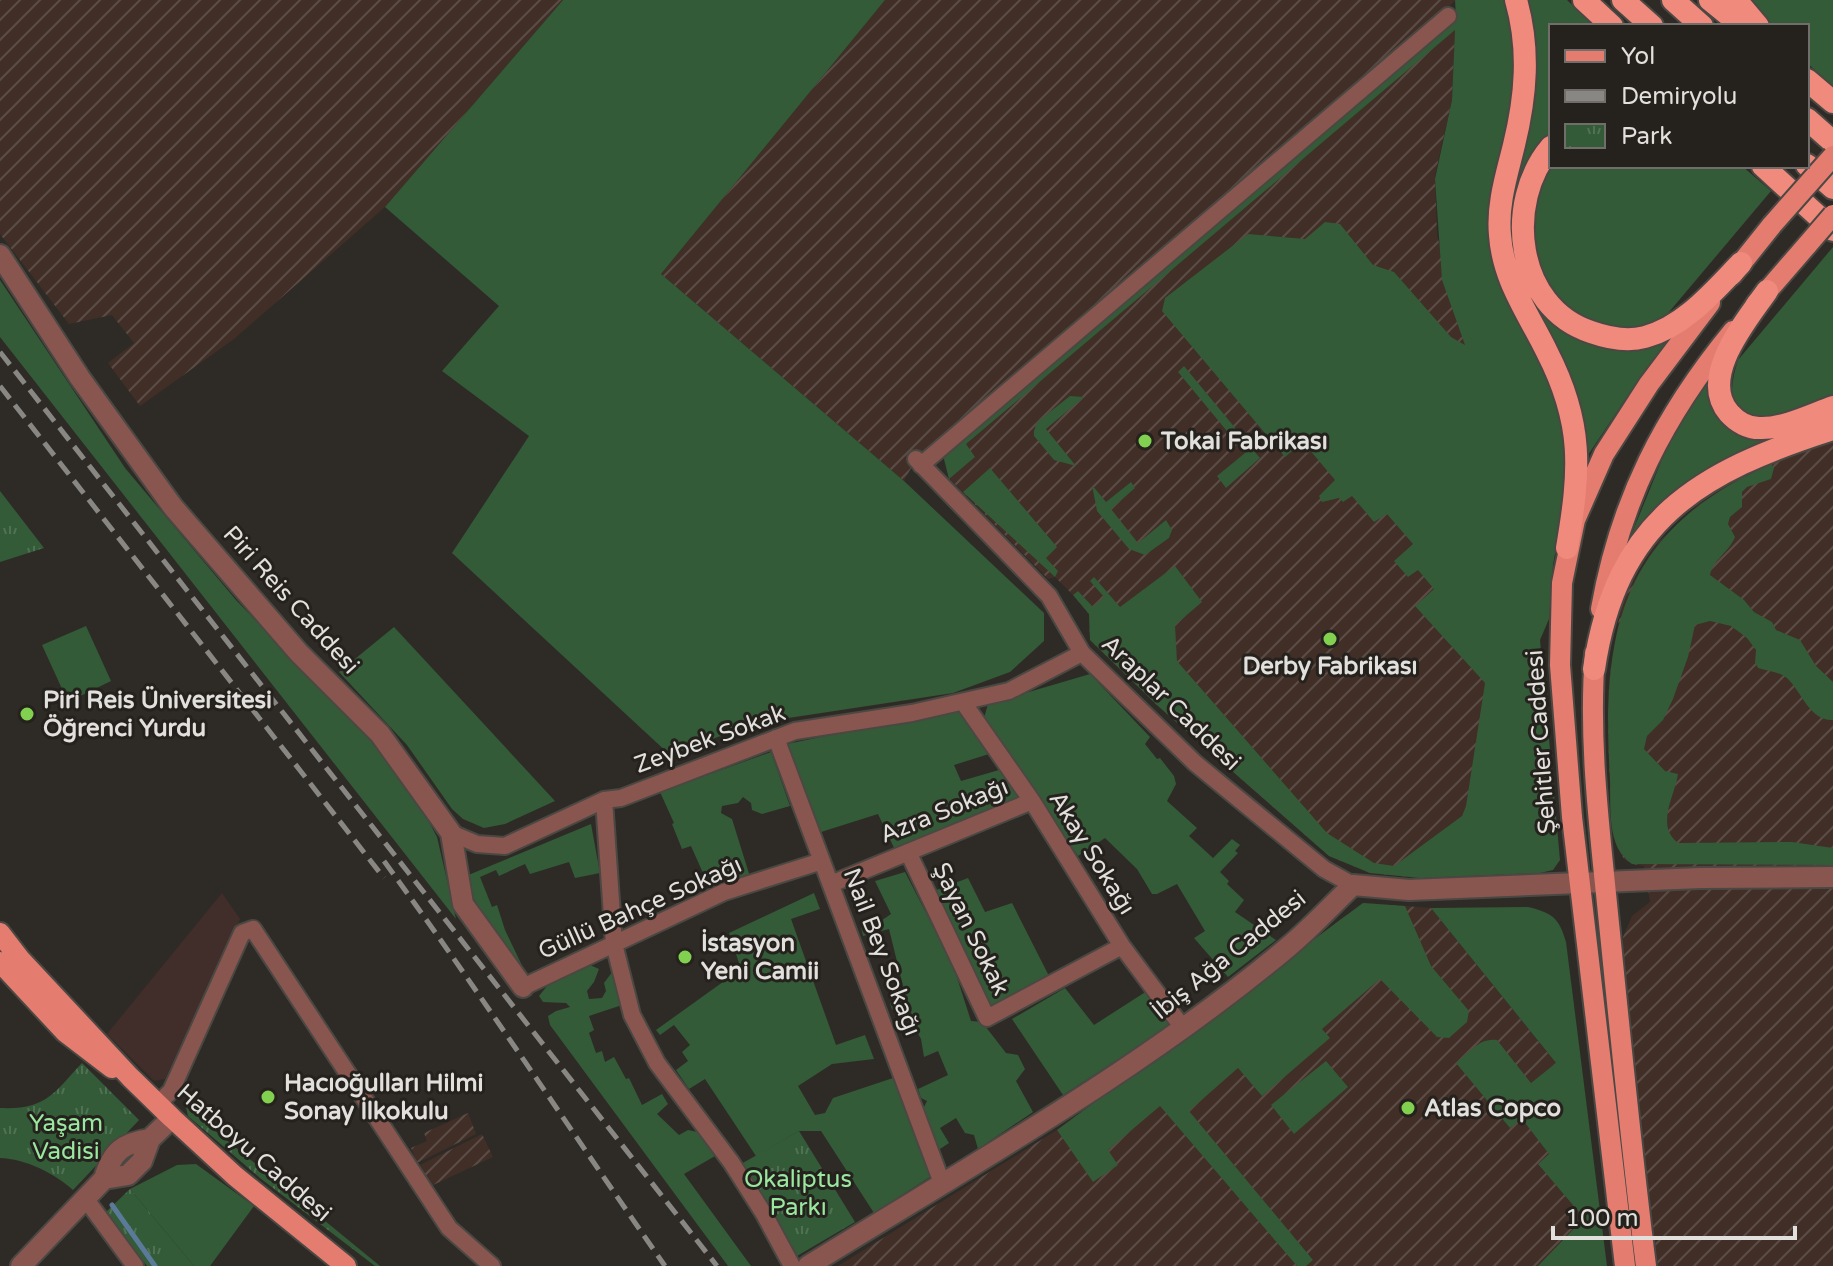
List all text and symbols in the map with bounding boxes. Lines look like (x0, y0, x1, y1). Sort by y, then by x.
legend (1549, 24, 1809, 168)
text: Yol (1621, 42, 1655, 71)
text: Demiryolu (1621, 82, 1737, 111)
text: Park (1621, 122, 1672, 151)
place label: Tokai Fabrikası (1160, 427, 1328, 456)
marker: Tokai Fabrikası (1136, 432, 1154, 450)
street label: Piri Reis Caddesi (217, 520, 365, 680)
street label: Araplar Caddesi (1095, 629, 1247, 777)
marker: Derby Fabrikası (1321, 630, 1339, 648)
street label: Şehitler Caddesi (1520, 649, 1562, 835)
place label: Derby Fabrikası (1243, 652, 1417, 681)
place label: Piri Reis Üniversitesi Öğrenci Yurdu (43, 686, 272, 743)
street label: Zeybek Sokak (631, 698, 789, 780)
marker: Piri Reis Üniversitesi Öğrenci Yurdu (18, 705, 36, 723)
street label: Azra Sokağı (876, 772, 1012, 850)
street label: Akay Sokağı (1043, 786, 1141, 920)
street label: Güllü Bahçe Sokağı (534, 850, 746, 966)
street label: Şayan Sokak (926, 858, 1016, 1000)
street label: Nail Bey Sokağı (837, 864, 927, 1040)
street label: İbiş Ağa Caddesi (1146, 884, 1312, 1026)
place label: İstasyon Yeni Camii (701, 929, 819, 986)
marker: İstasyon Yeni Camii (676, 948, 694, 966)
place label: Hacıoğulları Hilmi Sonay İlkokulu (284, 1069, 483, 1126)
street label: Hatboyu Caddesi (171, 1078, 337, 1228)
marker: Hacıoğulları Hilmi Sonay İlkokulu (259, 1088, 277, 1106)
place label: Atlas Copco (1424, 1094, 1561, 1123)
marker: Atlas Copco (1399, 1099, 1417, 1117)
park label: Yaşam Vadisi (29, 1109, 103, 1166)
park label: Okaliptus Parkı (744, 1165, 852, 1222)
scale bar (1553, 1190, 1795, 1240)
text: 100 m (1565, 1204, 1639, 1233)

